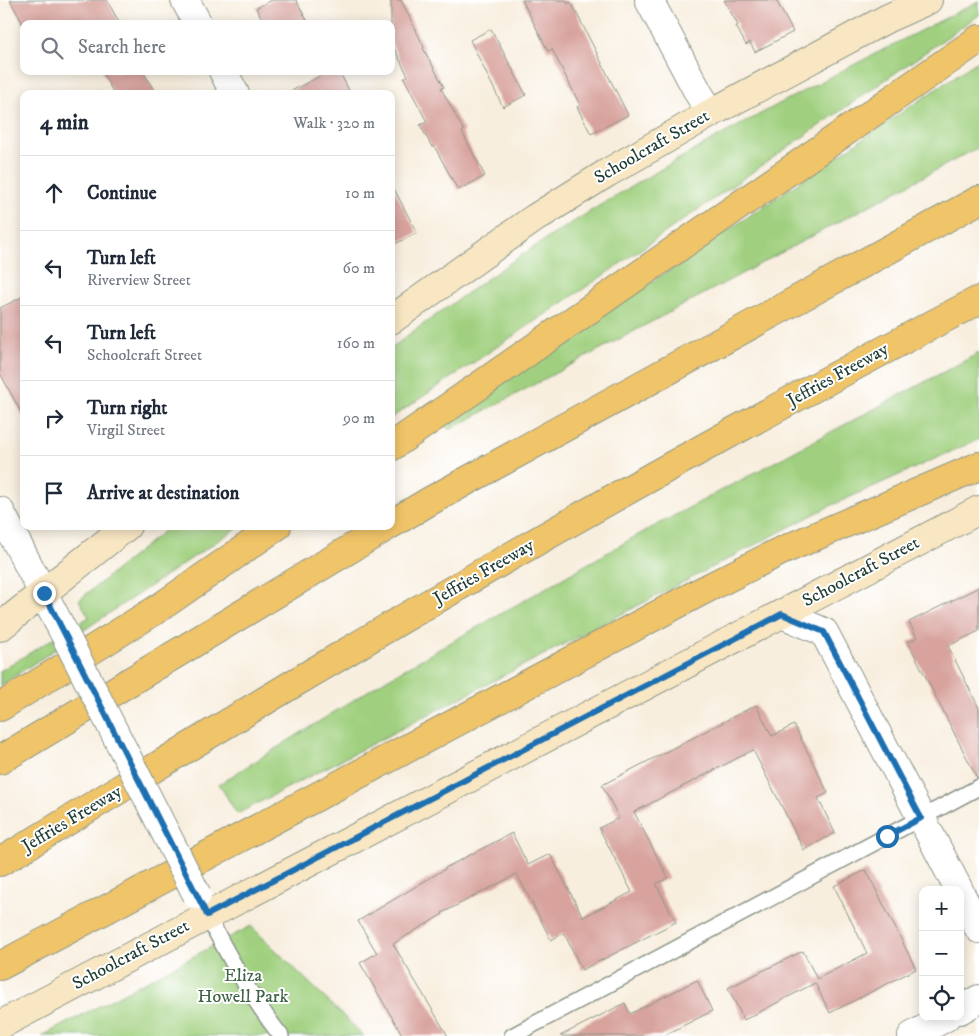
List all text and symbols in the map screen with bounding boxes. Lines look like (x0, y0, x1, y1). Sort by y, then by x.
search box (20, 20, 395, 75)
icon: search (38, 34, 66, 62)
text: Search here (78, 36, 166, 59)
street label: Schoolcraft Street (590, 105, 714, 189)
text: 4 min (40, 110, 89, 136)
text: Walk · 320 m (293, 113, 375, 133)
icon: ahead (40, 179, 68, 207)
text: Continue (87, 182, 157, 205)
text: 10 m (345, 183, 375, 203)
text: Turn left (87, 247, 156, 270)
icon: left (40, 254, 68, 282)
text: 60 m (343, 258, 375, 278)
text: Riverview Street (87, 270, 191, 290)
text: Turn left (87, 322, 156, 345)
icon: left (40, 329, 68, 357)
text: 160 m (337, 333, 375, 353)
street label: Jeffries Freeway (782, 338, 893, 413)
text: Schoolcraft Street (87, 345, 202, 365)
text: Turn right (87, 397, 167, 420)
icon: right (40, 404, 68, 432)
text: 90 m (343, 408, 375, 428)
text: Virgil Street (87, 420, 165, 440)
icon: arrive (40, 479, 68, 507)
text: Arrive at destination (87, 482, 239, 505)
street label: Schoolcraft Street (799, 532, 923, 612)
street label: Jeffries Freeway (428, 534, 539, 611)
route end (33, 582, 56, 605)
street label: Jeffries Freeway (16, 780, 126, 858)
route start (876, 825, 899, 848)
map controls (919, 886, 964, 1021)
button: + (919, 886, 964, 931)
street label: Schoolcraft Street (69, 915, 193, 995)
button: − (919, 931, 964, 976)
park label: Eliza Howell Park (198, 965, 288, 1008)
button: locate (919, 976, 964, 1021)

